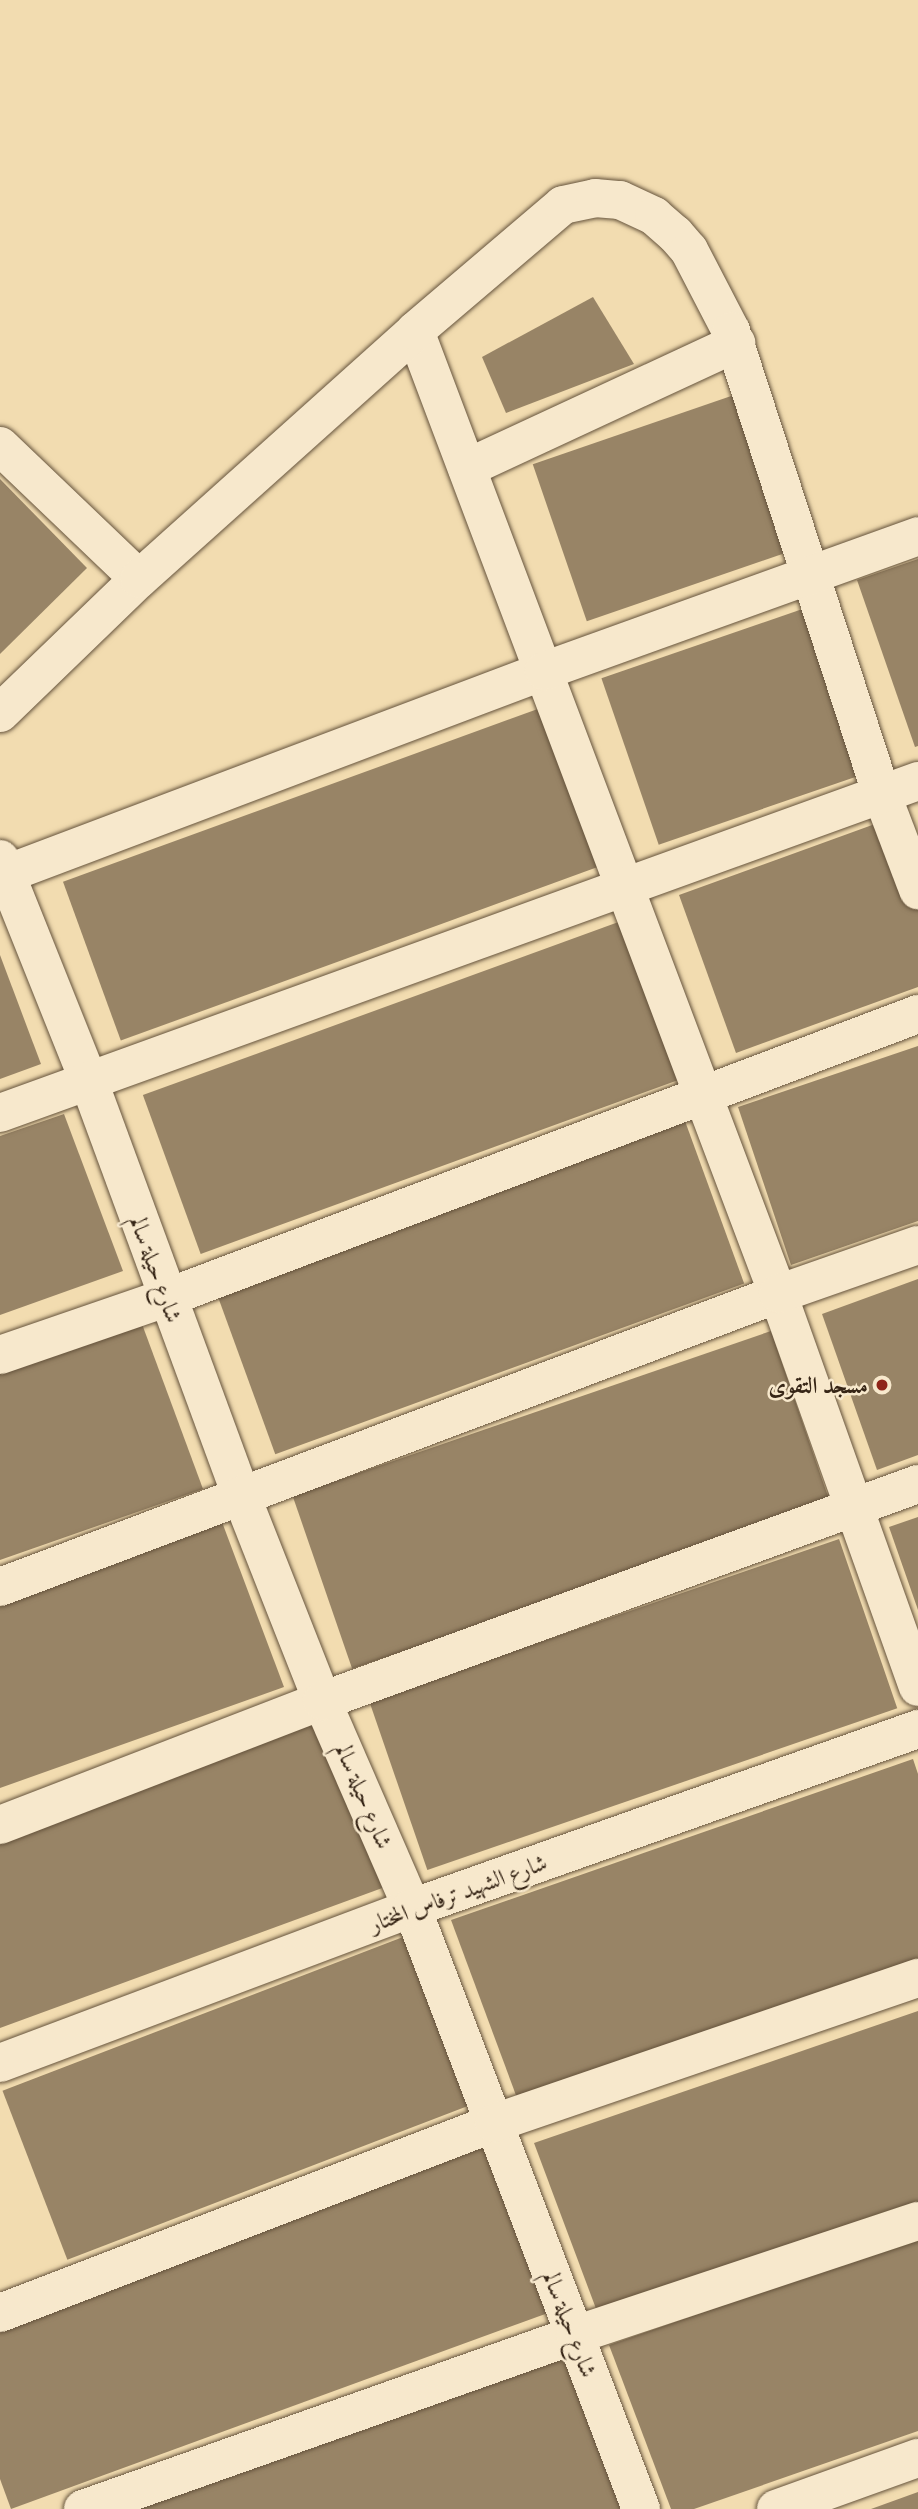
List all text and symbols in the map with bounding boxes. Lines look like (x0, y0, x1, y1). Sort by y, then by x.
street label: شارع حيلة سالم (124, 1212, 188, 1326)
place label: مسجد التقوى (769, 1371, 868, 1399)
marker: مسجد التقوى (874, 1377, 890, 1393)
street label: شارع حيلة سالم (329, 1739, 399, 1853)
street label: شارع الشهيد ترفاس المختار (365, 1848, 551, 1938)
street label: شارع حيلة سالم (537, 2267, 603, 2381)

